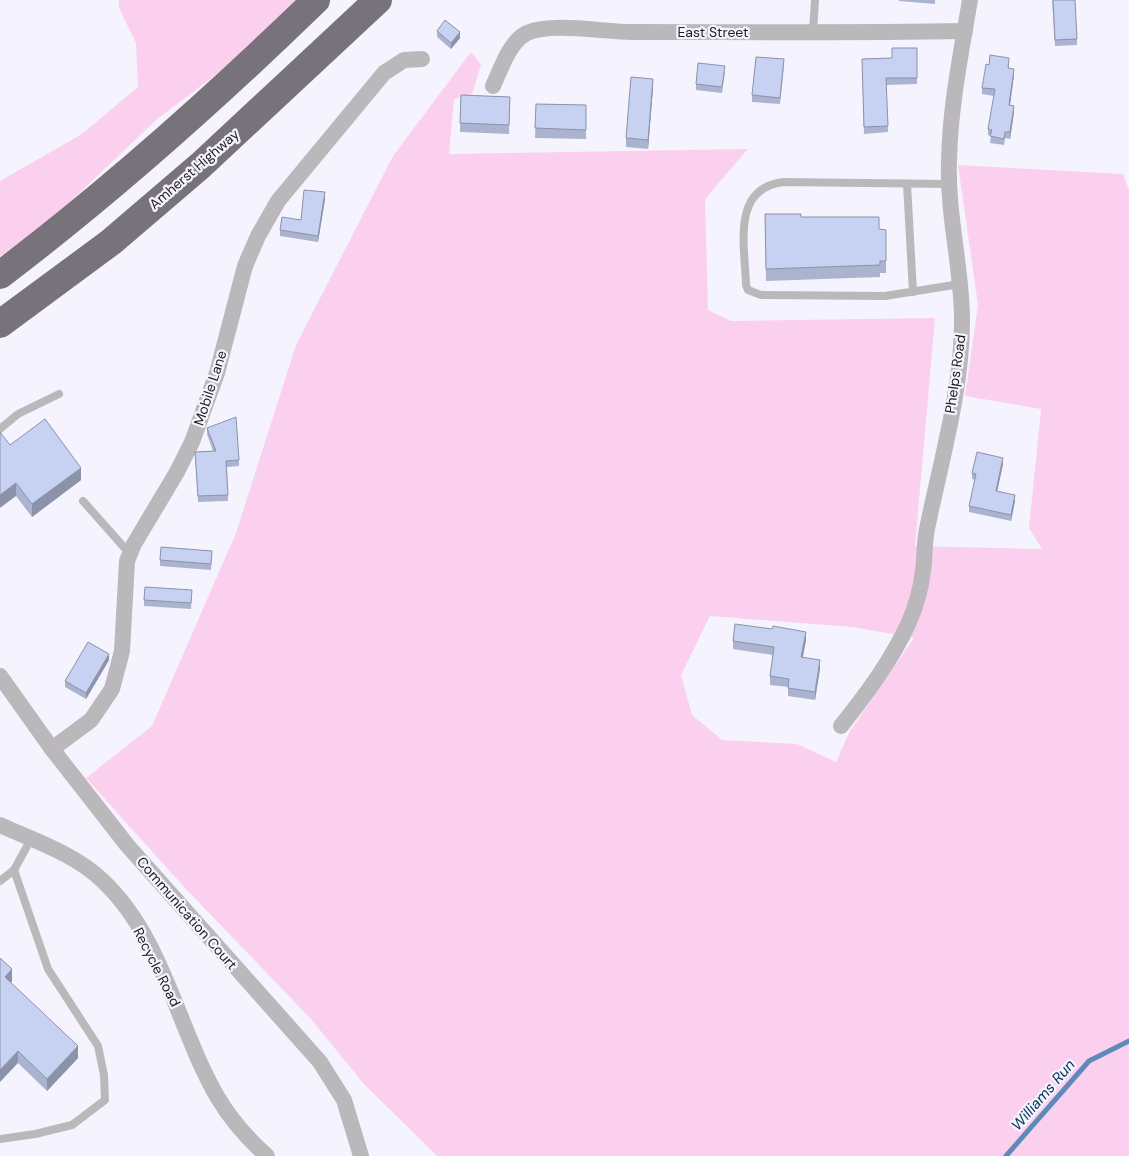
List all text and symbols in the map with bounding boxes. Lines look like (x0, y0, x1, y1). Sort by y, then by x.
street label: East Street (677, 23, 749, 41)
street label: Amherst Highway (145, 125, 243, 213)
street label: Phelps Road (941, 333, 969, 415)
street label: Mobile Lane (189, 348, 231, 428)
street label: Communication Court (133, 853, 241, 973)
street label: Recycle Road (129, 924, 185, 1010)
water label: Williams Run (1007, 1055, 1080, 1135)

